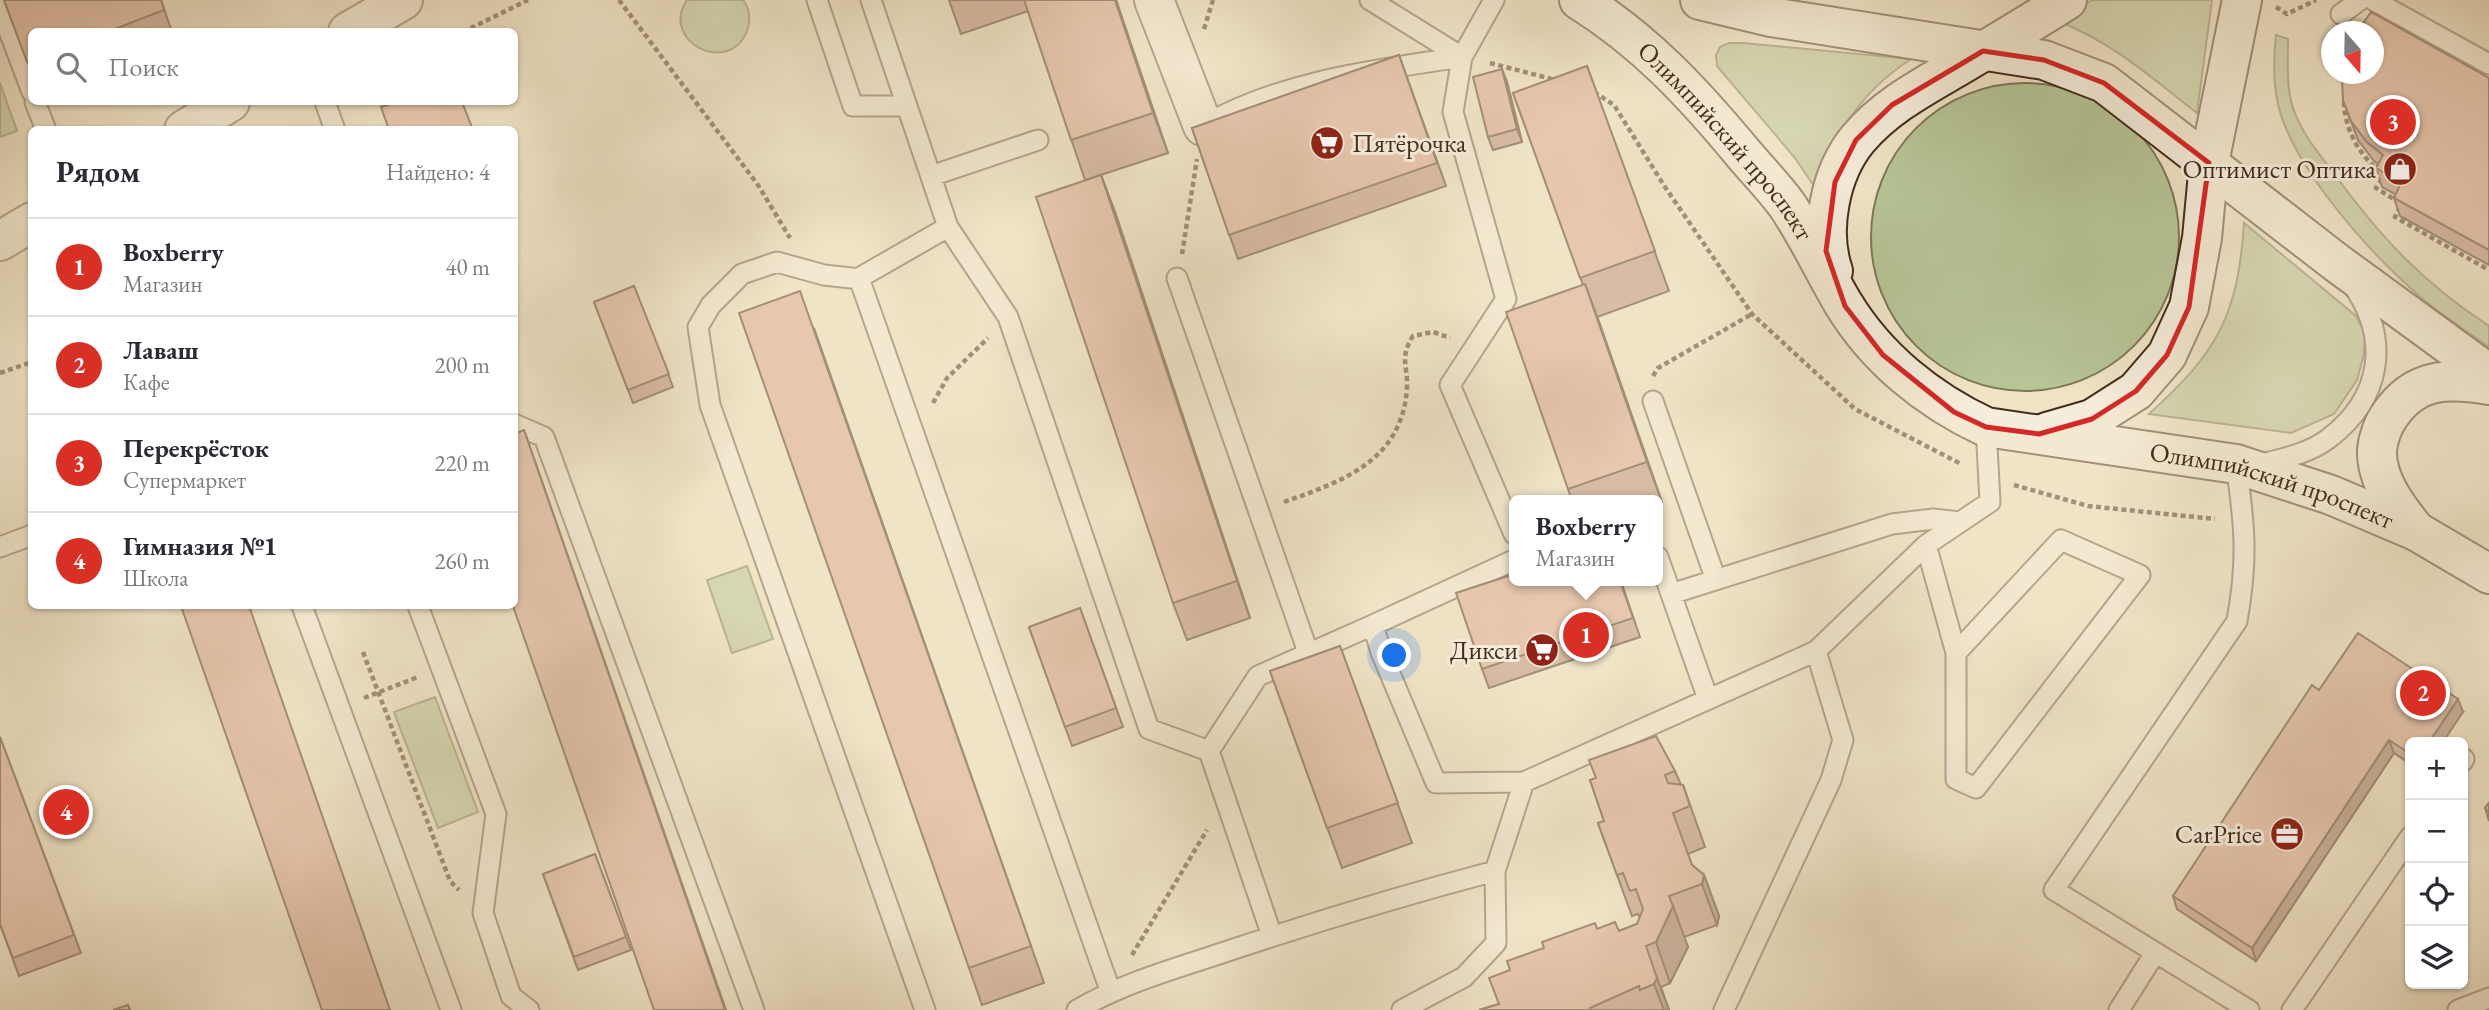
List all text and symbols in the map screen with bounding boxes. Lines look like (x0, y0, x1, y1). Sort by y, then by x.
north arrow (2321, 21, 2384, 84)
search box (28, 28, 518, 105)
street label: Олимпийский проспект (1631, 34, 1822, 246)
icon: search (52, 48, 90, 86)
text: Поиск (108, 50, 179, 84)
pin: 3 (2370, 96, 2416, 148)
supermarket icon: Пятёрочка (1308, 124, 1346, 162)
place label: Пятёрочка (1352, 126, 1467, 160)
shop icon: Оптимист Оптика (2381, 150, 2419, 188)
text: Рядом (56, 152, 140, 191)
place label: Оптимист Оптика (2183, 152, 2377, 186)
text: Найдено: 4 (386, 157, 490, 187)
text: Boxberry (123, 235, 224, 269)
text: 1 (73, 252, 85, 282)
text: 40 m (445, 252, 490, 282)
text: Магазин (123, 269, 202, 299)
text: Лаваш (123, 333, 199, 367)
text: 2 (73, 350, 85, 380)
text: 200 m (434, 350, 490, 380)
text: Кафе (123, 367, 170, 397)
text: Перекрёсток (123, 431, 269, 465)
street label: Олимпийский проспект (2148, 434, 2399, 537)
text: 3 (73, 448, 85, 478)
text: 220 m (434, 448, 490, 478)
text: Супермаркет (123, 465, 246, 495)
popup (1509, 495, 1663, 586)
text: Boxberry (1536, 509, 1636, 543)
text: Гимназия №1 (123, 529, 277, 563)
text: Магазин (1536, 543, 1615, 573)
text: 4 (73, 546, 85, 576)
text: 260 m (434, 546, 490, 576)
text: Школа (123, 563, 188, 593)
pin: 1 (1563, 609, 1609, 661)
supermarket icon: Дикси (1523, 631, 1561, 669)
place label: Дикси (1450, 633, 1518, 667)
your location (1377, 638, 1411, 672)
pin: 2 (2400, 667, 2446, 719)
map controls (2405, 737, 2468, 989)
button: + (2405, 737, 2468, 800)
pin: 4 (43, 786, 89, 838)
button: − (2405, 800, 2468, 863)
office icon: CarPrice (2268, 815, 2306, 853)
place label: CarPrice (2175, 817, 2262, 851)
button: locate (2405, 863, 2468, 926)
button: layers (2405, 926, 2468, 989)

